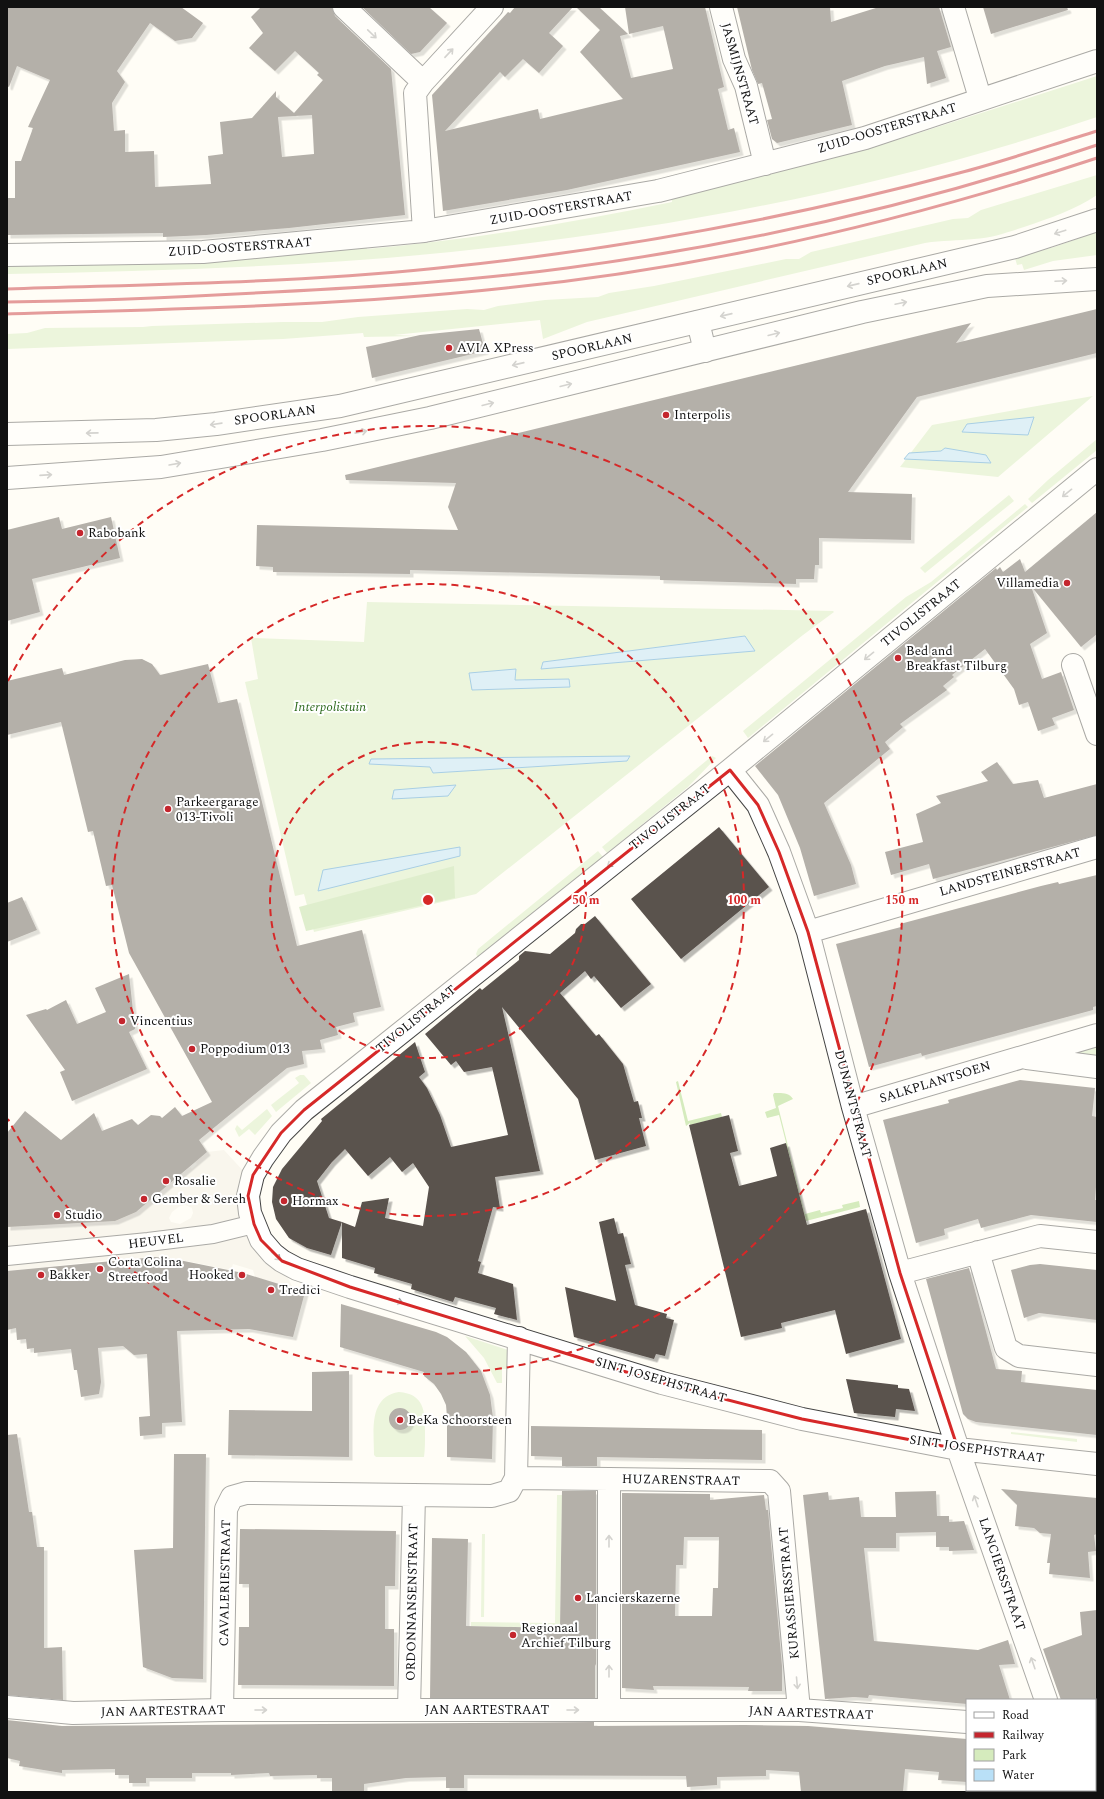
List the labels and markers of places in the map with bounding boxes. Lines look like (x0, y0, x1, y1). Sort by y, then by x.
place label: AVIA XPress (457, 338, 534, 358)
marker: AVIA XPress (444, 343, 454, 353)
place label: Interpolis (674, 405, 731, 425)
marker: Interpolis (661, 410, 671, 420)
place label: Rabobank (88, 523, 146, 543)
marker: Rabobank (75, 528, 85, 538)
place label: Villamedia (996, 573, 1060, 593)
marker: Villamedia (1062, 578, 1072, 588)
place label: Bed and Breakfast Tilburg (906, 641, 1007, 676)
marker: Bed and Breakfast Tilburg (893, 653, 903, 663)
place label: Parkeergarage 013-Tivoli (176, 792, 258, 827)
marker: Parkeergarage 013-Tivoli (163, 804, 173, 814)
centre of rings (421, 893, 435, 907)
place label: Vincentius (130, 1011, 193, 1031)
marker: Vincentius (117, 1016, 127, 1026)
place label: Poppodium 013 (200, 1039, 290, 1059)
marker: Poppodium 013 (187, 1044, 197, 1054)
place label: Rosalie (174, 1171, 216, 1191)
marker: Rosalie (161, 1176, 171, 1186)
place label: Gember & Sereh (152, 1189, 247, 1209)
place label: Hormax (292, 1191, 339, 1211)
marker: Gember & Sereh (139, 1194, 149, 1204)
marker: Hormax (279, 1196, 289, 1206)
place label: Studio (65, 1205, 102, 1225)
marker: Studio (52, 1210, 62, 1220)
place label: Corta Colina Streetfood (108, 1252, 183, 1287)
marker: Corta Colina Streetfood (95, 1264, 105, 1274)
place label: Bakker (49, 1265, 89, 1285)
place label: Hooked (189, 1265, 234, 1285)
marker: Bakker (36, 1270, 46, 1280)
marker: Hooked (237, 1270, 247, 1280)
place label: Tredici (279, 1280, 320, 1300)
marker: Tredici (266, 1285, 276, 1295)
place label: BeKa Schoorsteen (408, 1410, 513, 1430)
marker: BeKa Schoorsteen (395, 1415, 405, 1425)
place label: Lancierskazerne (586, 1588, 680, 1608)
marker: Lancierskazerne (573, 1593, 583, 1603)
place label: Regionaal Archief Tilburg (521, 1618, 611, 1653)
marker: Regionaal Archief Tilburg (508, 1630, 518, 1640)

